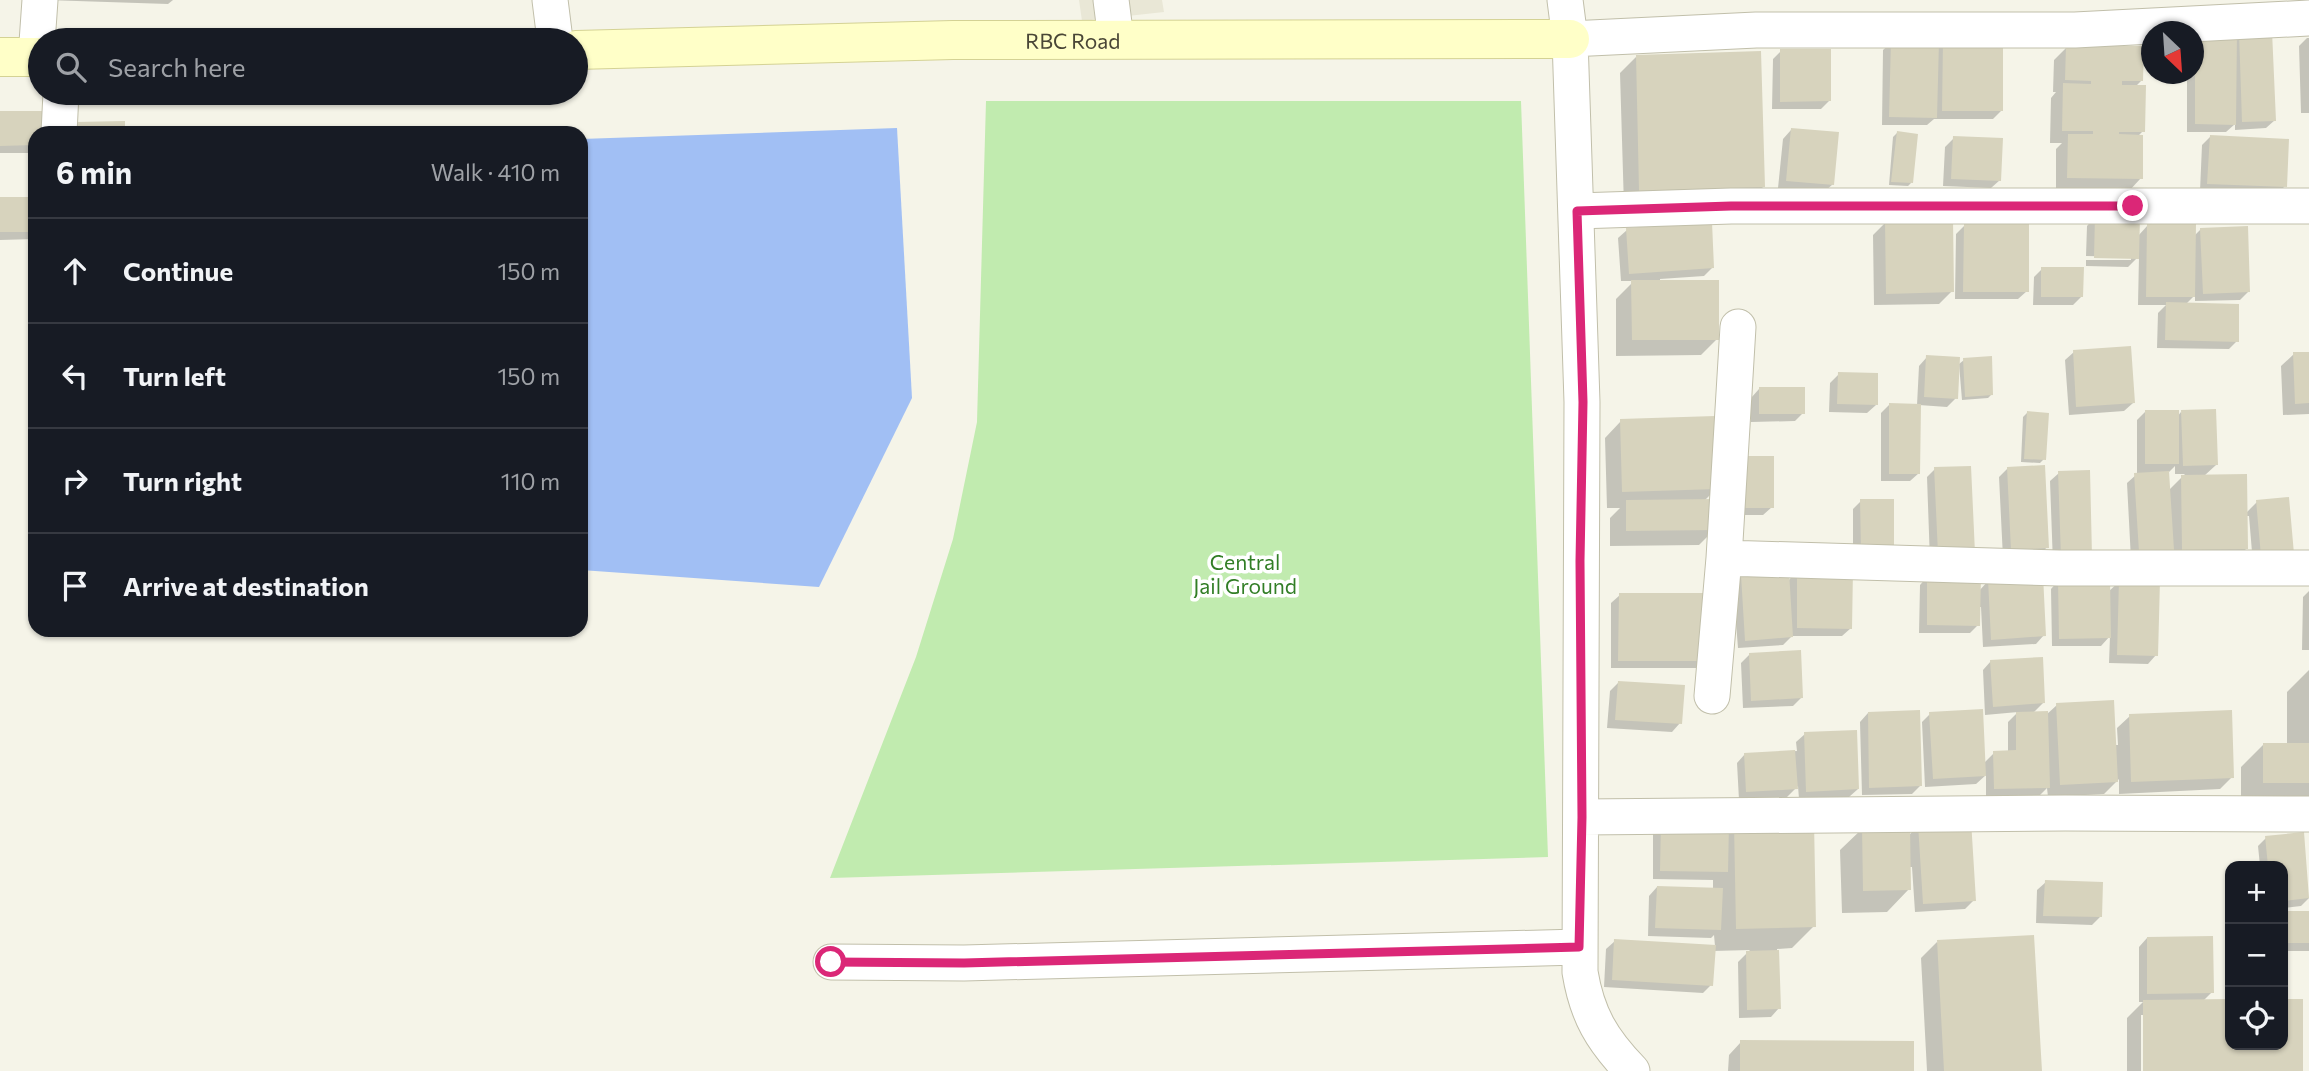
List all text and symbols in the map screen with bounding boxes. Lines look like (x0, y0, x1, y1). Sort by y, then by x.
north arrow (2141, 21, 2204, 84)
street label: RBC Road (1025, 27, 1120, 52)
search box (28, 28, 588, 105)
icon: search (52, 48, 90, 86)
text: Search here (108, 51, 246, 82)
text: 6 min (56, 153, 132, 190)
text: Walk · 410 m (431, 158, 560, 186)
route end (2117, 190, 2148, 221)
icon: ahead (56, 252, 94, 290)
text: Continue (123, 255, 233, 286)
text: 150 m (497, 257, 560, 285)
icon: left (56, 357, 94, 395)
text: Turn left (123, 360, 226, 391)
text: 150 m (497, 362, 560, 390)
icon: right (56, 462, 94, 500)
text: Turn right (123, 465, 242, 496)
text: 110 m (501, 467, 560, 495)
park label: Central Jail Ground (1193, 549, 1297, 598)
icon: arrive (56, 567, 94, 605)
text: Arrive at destination (123, 570, 369, 601)
map controls (2225, 861, 2288, 1050)
button: + (2225, 861, 2288, 924)
button: − (2225, 924, 2288, 987)
route start (815, 946, 846, 977)
button: locate (2225, 987, 2288, 1050)

